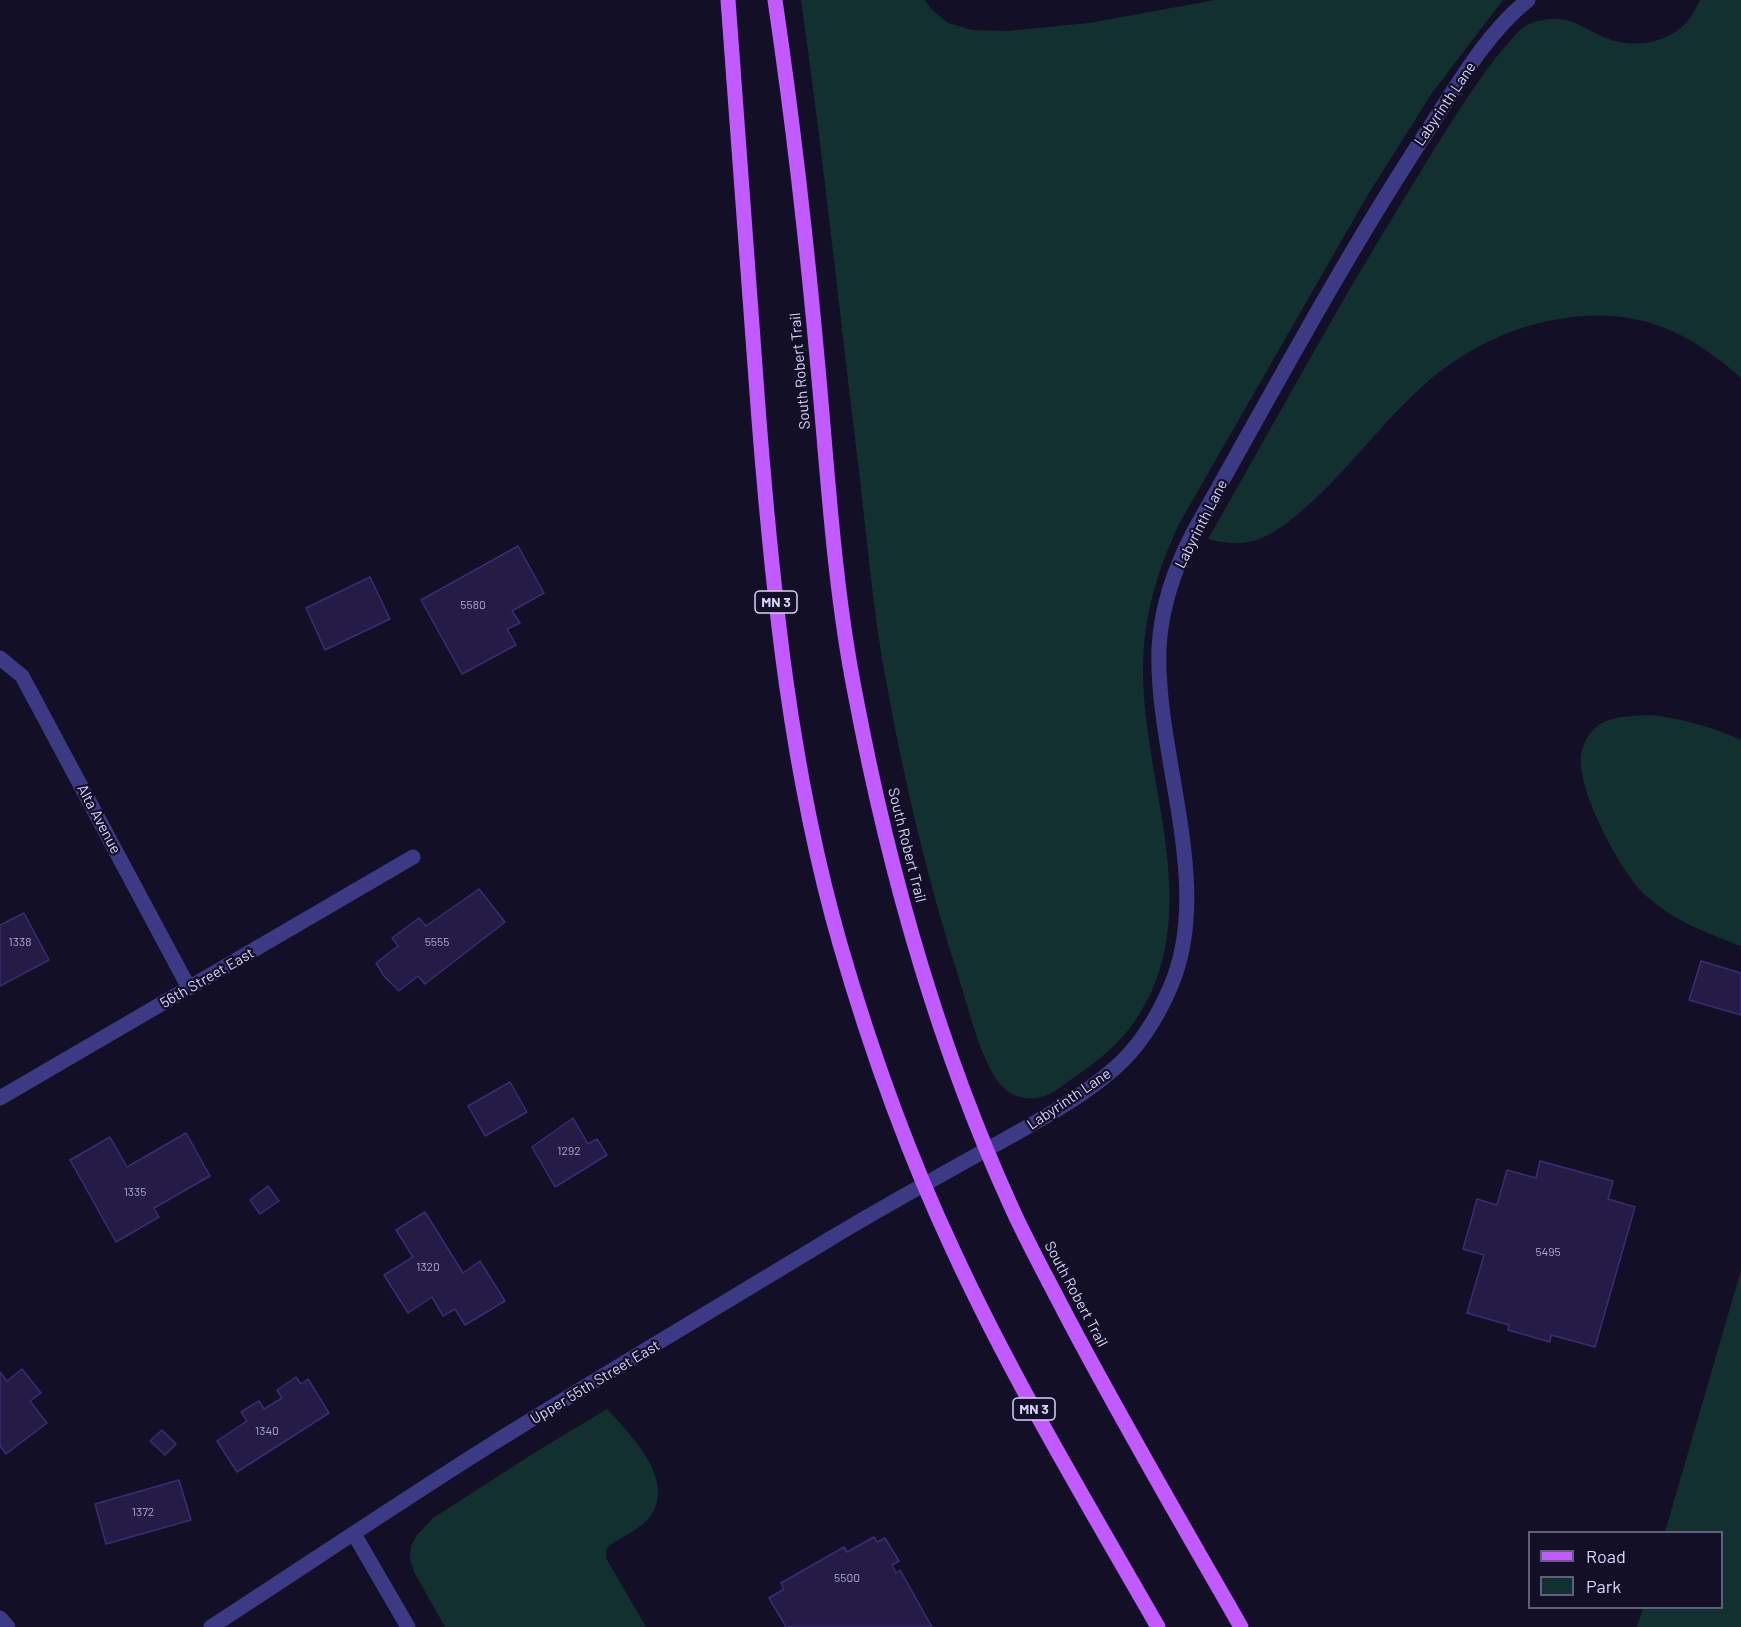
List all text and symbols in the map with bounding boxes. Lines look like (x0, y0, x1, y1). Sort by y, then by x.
street label: Labyrinth Lane (1410, 59, 1480, 149)
street label: South Robert Trail (786, 312, 814, 430)
street label: Labyrinth Lane (1171, 477, 1231, 571)
road number: MN 3 (755, 591, 797, 613)
house number: 5580 (460, 598, 486, 612)
street label: Alta Avenue (73, 781, 125, 857)
street label: South Robert Trail (884, 786, 930, 904)
house number: 1338 (9, 935, 31, 949)
house number: 5555 (425, 935, 449, 949)
street label: 56th Street East (157, 944, 257, 1012)
street label: Labyrinth Lane (1024, 1064, 1114, 1134)
house number: 1292 (557, 1144, 581, 1158)
house number: 1335 (124, 1185, 146, 1199)
street label: South Robert Trail (1041, 1238, 1111, 1350)
house number: 5495 (1535, 1245, 1561, 1259)
house number: 1320 (416, 1260, 440, 1274)
street label: Upper 55th Street East (527, 1336, 663, 1428)
road number: MN 3 (1013, 1398, 1055, 1420)
house number: 1340 (255, 1424, 279, 1438)
house number: 1372 (132, 1505, 154, 1519)
legend (1528, 1531, 1723, 1609)
text: Road (1586, 1545, 1626, 1567)
house number: 5500 (834, 1571, 860, 1585)
text: Park (1586, 1575, 1621, 1597)

